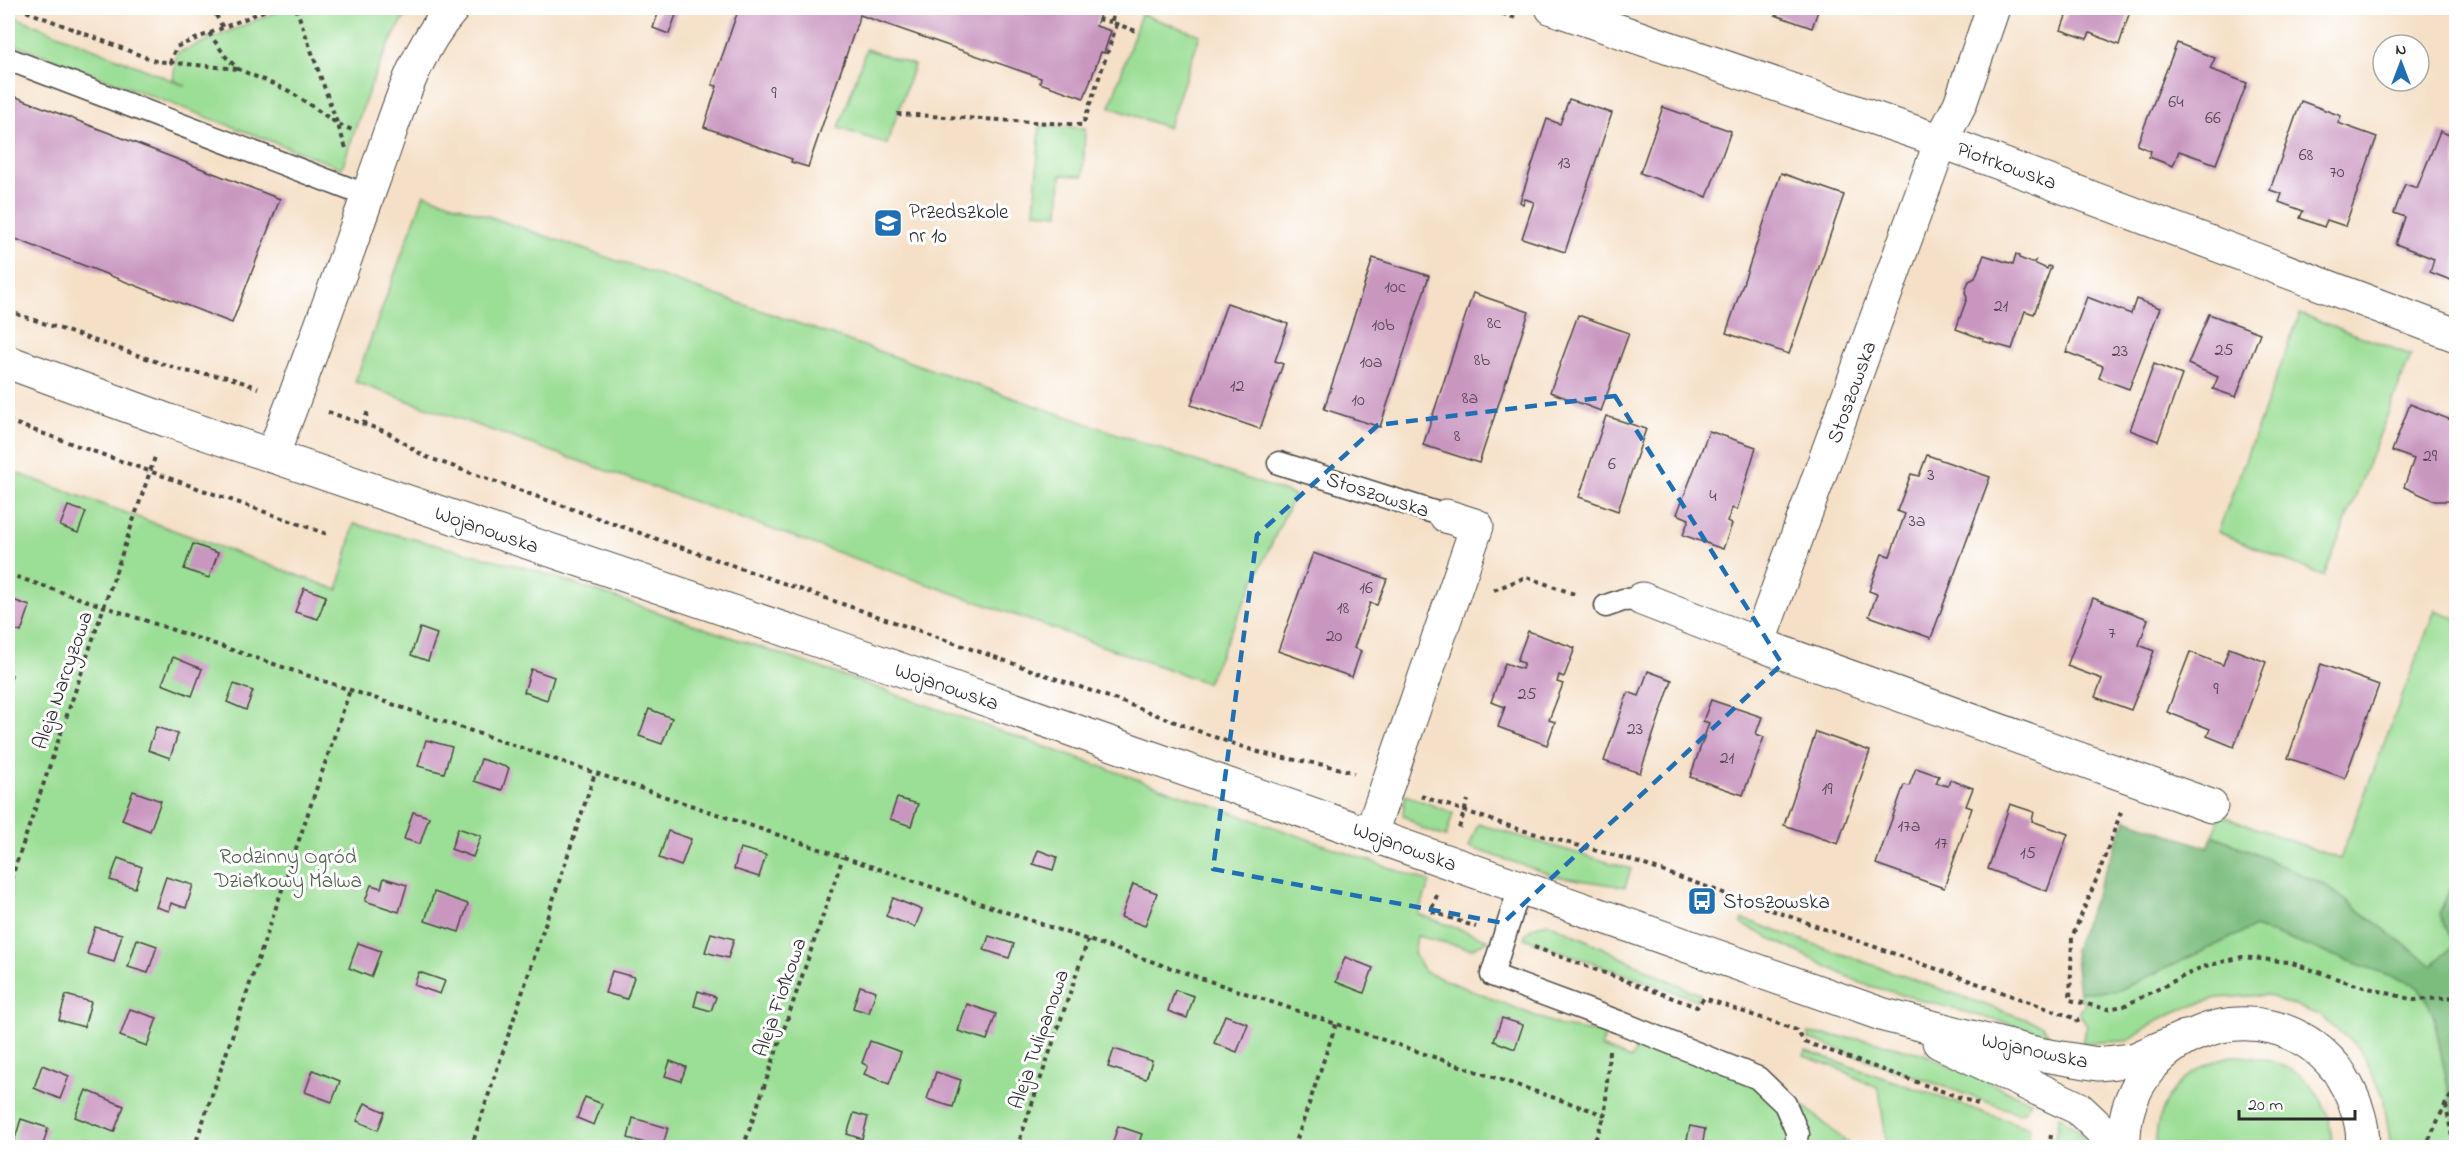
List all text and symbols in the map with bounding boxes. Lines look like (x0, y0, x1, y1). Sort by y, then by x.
north arrow (2371, 33, 2431, 93)
text: N (2396, 38, 2407, 62)
house number: 9 (771, 81, 777, 107)
house number: 64 (2168, 90, 2184, 116)
house number: 66 (2205, 106, 2221, 132)
street label: Piotrkowska (1952, 135, 2060, 199)
house number: 68 (2299, 143, 2314, 169)
house number: 13 (1557, 151, 1571, 177)
house number: 70 (2329, 160, 2345, 186)
place label: Przedszkole nr 10 (909, 198, 1009, 252)
school or university icon: Przedszkole nr 10 (872, 207, 904, 239)
house number: 10c (1384, 275, 1406, 301)
house number: 21 (1994, 294, 2009, 320)
house number: 8c (1487, 311, 1501, 337)
house number: 10b (1371, 313, 1395, 339)
street label: Stoszowska (1821, 337, 1885, 448)
house number: 25 (2214, 338, 2234, 364)
house number: 23 (2112, 339, 2128, 365)
house number: 8b (1474, 348, 1491, 374)
house number: 10a (1359, 350, 1383, 376)
house number: 12 (1230, 374, 1244, 400)
house number: 8a (1462, 386, 1478, 412)
house number: 10 (1351, 388, 1365, 414)
house number: 8 (1454, 424, 1461, 450)
house number: 29 (2423, 444, 2438, 470)
house number: 6 (1608, 452, 1616, 478)
house number: 3 (1927, 463, 1935, 489)
street label: Stoszowska (1322, 465, 1433, 527)
house number: 4 (1709, 484, 1717, 510)
street label: Wojanowska (430, 499, 543, 563)
house number: 3a (1908, 509, 1926, 535)
house number: 16 (1359, 576, 1373, 602)
house number: 18 (1337, 596, 1349, 622)
street label: Aleja Narcyzowa (26, 607, 103, 755)
house number: 7 (2108, 621, 2116, 647)
house number: 20 (1326, 624, 1343, 650)
street label: Wojanowska (890, 656, 1003, 720)
house number: 9 (2213, 677, 2219, 703)
house number: 25 (1517, 682, 1537, 708)
house number: 23 (1627, 717, 1643, 743)
house number: 21 (1720, 746, 1735, 772)
house number: 19 (1821, 777, 1833, 803)
house number: 17a (1898, 814, 1920, 840)
street label: Wojanowska (1348, 815, 1460, 881)
house number: 17 (1934, 831, 1948, 857)
house number: 15 (2020, 841, 2036, 867)
park label: Rodzinny Ogród Działkowy Malwa (213, 843, 362, 899)
bus stop icon: Stoszowska (1686, 885, 1718, 917)
place label: Stoszowska (1723, 888, 1830, 918)
street label: Aleja Fiołkowa (746, 934, 815, 1061)
street label: Aleja Tulipanowa (1002, 966, 1078, 1113)
street label: Wojanowska (1978, 1026, 2091, 1078)
scale bar (2239, 1083, 2354, 1121)
text: 20 m (2248, 1093, 2283, 1119)

